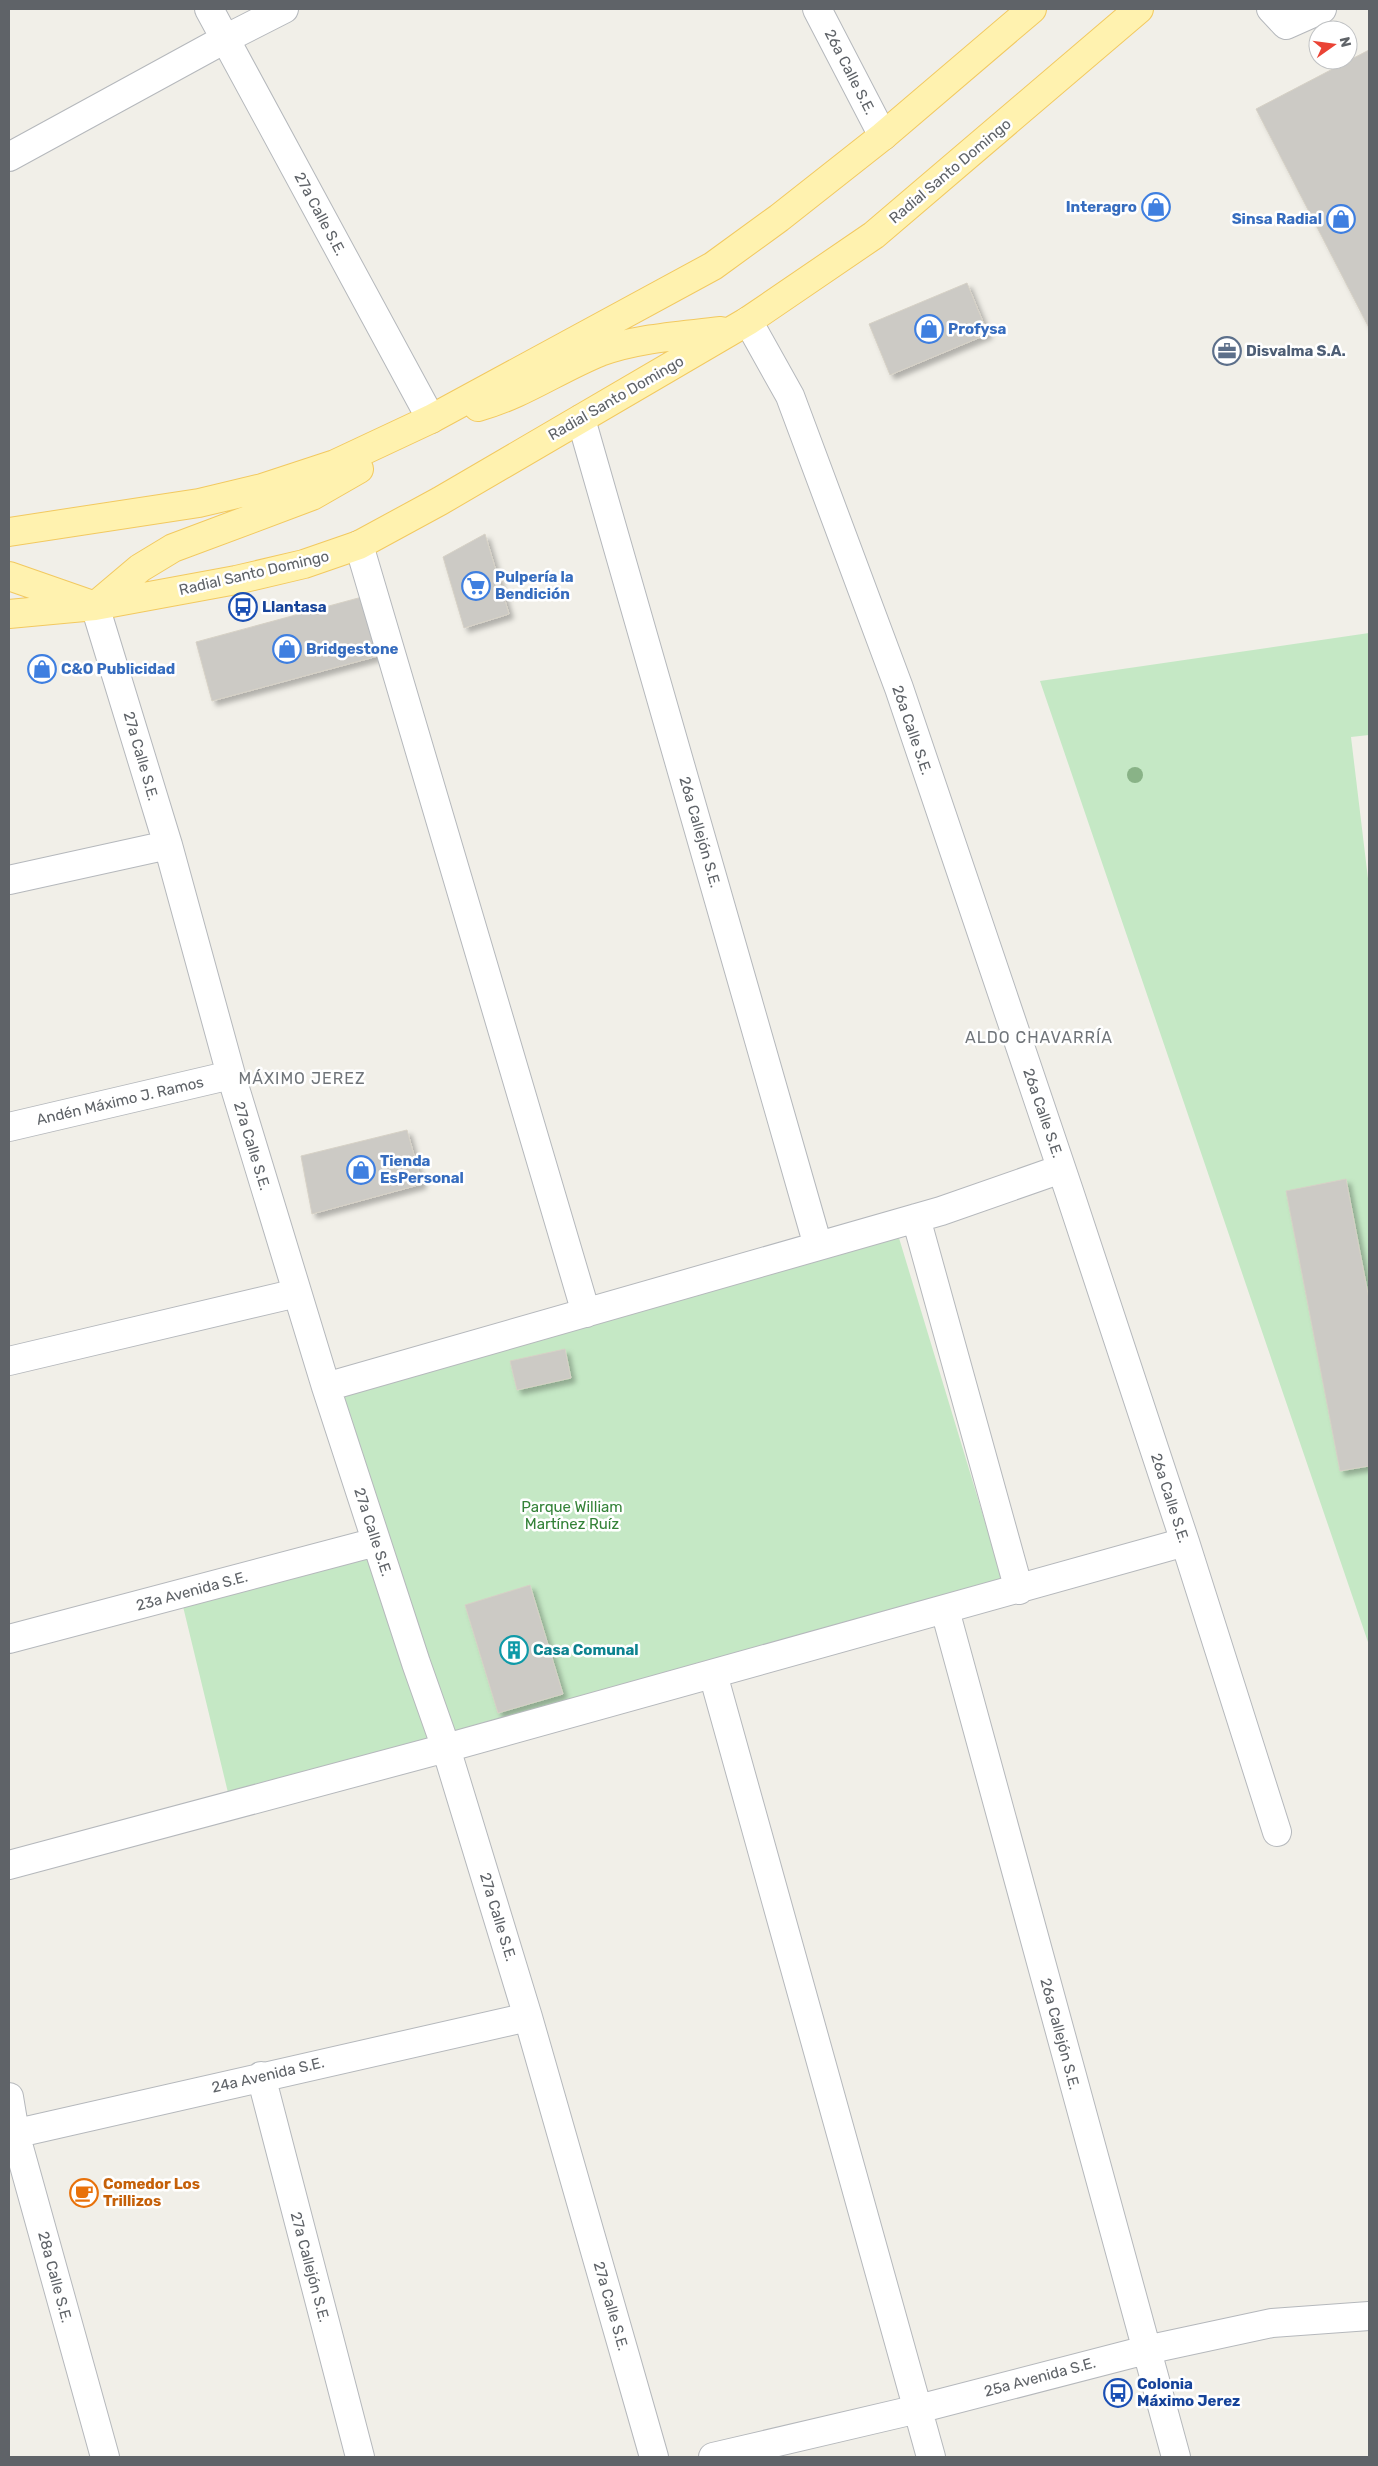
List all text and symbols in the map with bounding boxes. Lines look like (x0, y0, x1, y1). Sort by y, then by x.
north arrow (1308, 20, 1358, 70)
street label: 26a Calle S.E. (821, 26, 879, 118)
text: N (1336, 35, 1355, 49)
street label: Radial Santo Domingo (885, 115, 1015, 227)
street label: 27a Calle S.E. (290, 169, 350, 259)
shop icon: Interagro (1141, 192, 1171, 222)
place label: Interagro (1066, 198, 1137, 216)
shop icon: Sinsa Radial (1326, 204, 1356, 234)
place label: Sinsa Radial (1232, 210, 1322, 228)
shop icon: Profysa (914, 314, 944, 344)
place label: Profysa (948, 320, 1007, 338)
office icon: Disvalma S.A. (1212, 336, 1242, 366)
place label: Disvalma S.A. (1246, 342, 1346, 360)
street label: Radial Santo Domingo (545, 352, 687, 444)
street label: Radial Santo Domingo (177, 547, 331, 599)
place label: Pulpería la Bendición (495, 568, 574, 603)
supermarket icon: Pulpería la Bendición (461, 571, 491, 601)
bus stop icon: Llantasa (228, 592, 258, 622)
place label: Llantasa (262, 598, 327, 616)
shop icon: Bridgestone (272, 634, 302, 664)
place label: Bridgestone (306, 640, 399, 658)
shop icon: C&O Publicidad (27, 654, 57, 684)
place label: C&O Publicidad (61, 660, 175, 678)
street label: 26a Calle S.E. (888, 683, 936, 777)
street label: 27a Calle S.E. (120, 709, 162, 803)
street label: 26a Callejón S.E. (676, 774, 724, 890)
district label: ALDO CHAVARRÍA (965, 1028, 1113, 1047)
street label: 26a Calle S.E. (1019, 1066, 1067, 1160)
district label: MÁXIMO JEREZ (239, 1069, 366, 1088)
street label: Andén Máximo J. Ramos (35, 1073, 206, 1129)
street label: 27a Calle S.E. (230, 1099, 274, 1193)
place label: Tienda EsPersonal (380, 1152, 464, 1187)
shop icon: Tienda EsPersonal (346, 1155, 376, 1185)
street label: 26a Calle S.E. (1147, 1451, 1193, 1545)
street label: 27a Calle S.E. (350, 1485, 396, 1579)
park label: Parque William Martínez Ruíz (521, 1498, 623, 1533)
street label: 23a Avenida S.E. (134, 1567, 250, 1615)
building icon: Casa Comunal (499, 1635, 529, 1665)
place label: Casa Comunal (533, 1641, 639, 1659)
street label: 27a Calle S.E. (476, 1870, 520, 1964)
street label: 26a Callejón S.E. (1036, 1976, 1084, 2092)
street label: 24a Avenida S.E. (210, 2053, 326, 2097)
place label: Comedor Los Trillizos (103, 2175, 200, 2210)
cafe icon: Comedor Los Trillizos (69, 2178, 99, 2208)
street label: 27a Callejón S.E. (287, 2210, 333, 2324)
street label: 28a Calle S.E. (34, 2229, 76, 2325)
street label: 27a Calle S.E. (590, 2259, 632, 2353)
street label: 25a Avenida S.E. (982, 2353, 1098, 2401)
place label: Colonia Máximo Jerez (1137, 2375, 1240, 2410)
bus stop icon: Colonia Máximo Jerez (1103, 2378, 1133, 2408)

